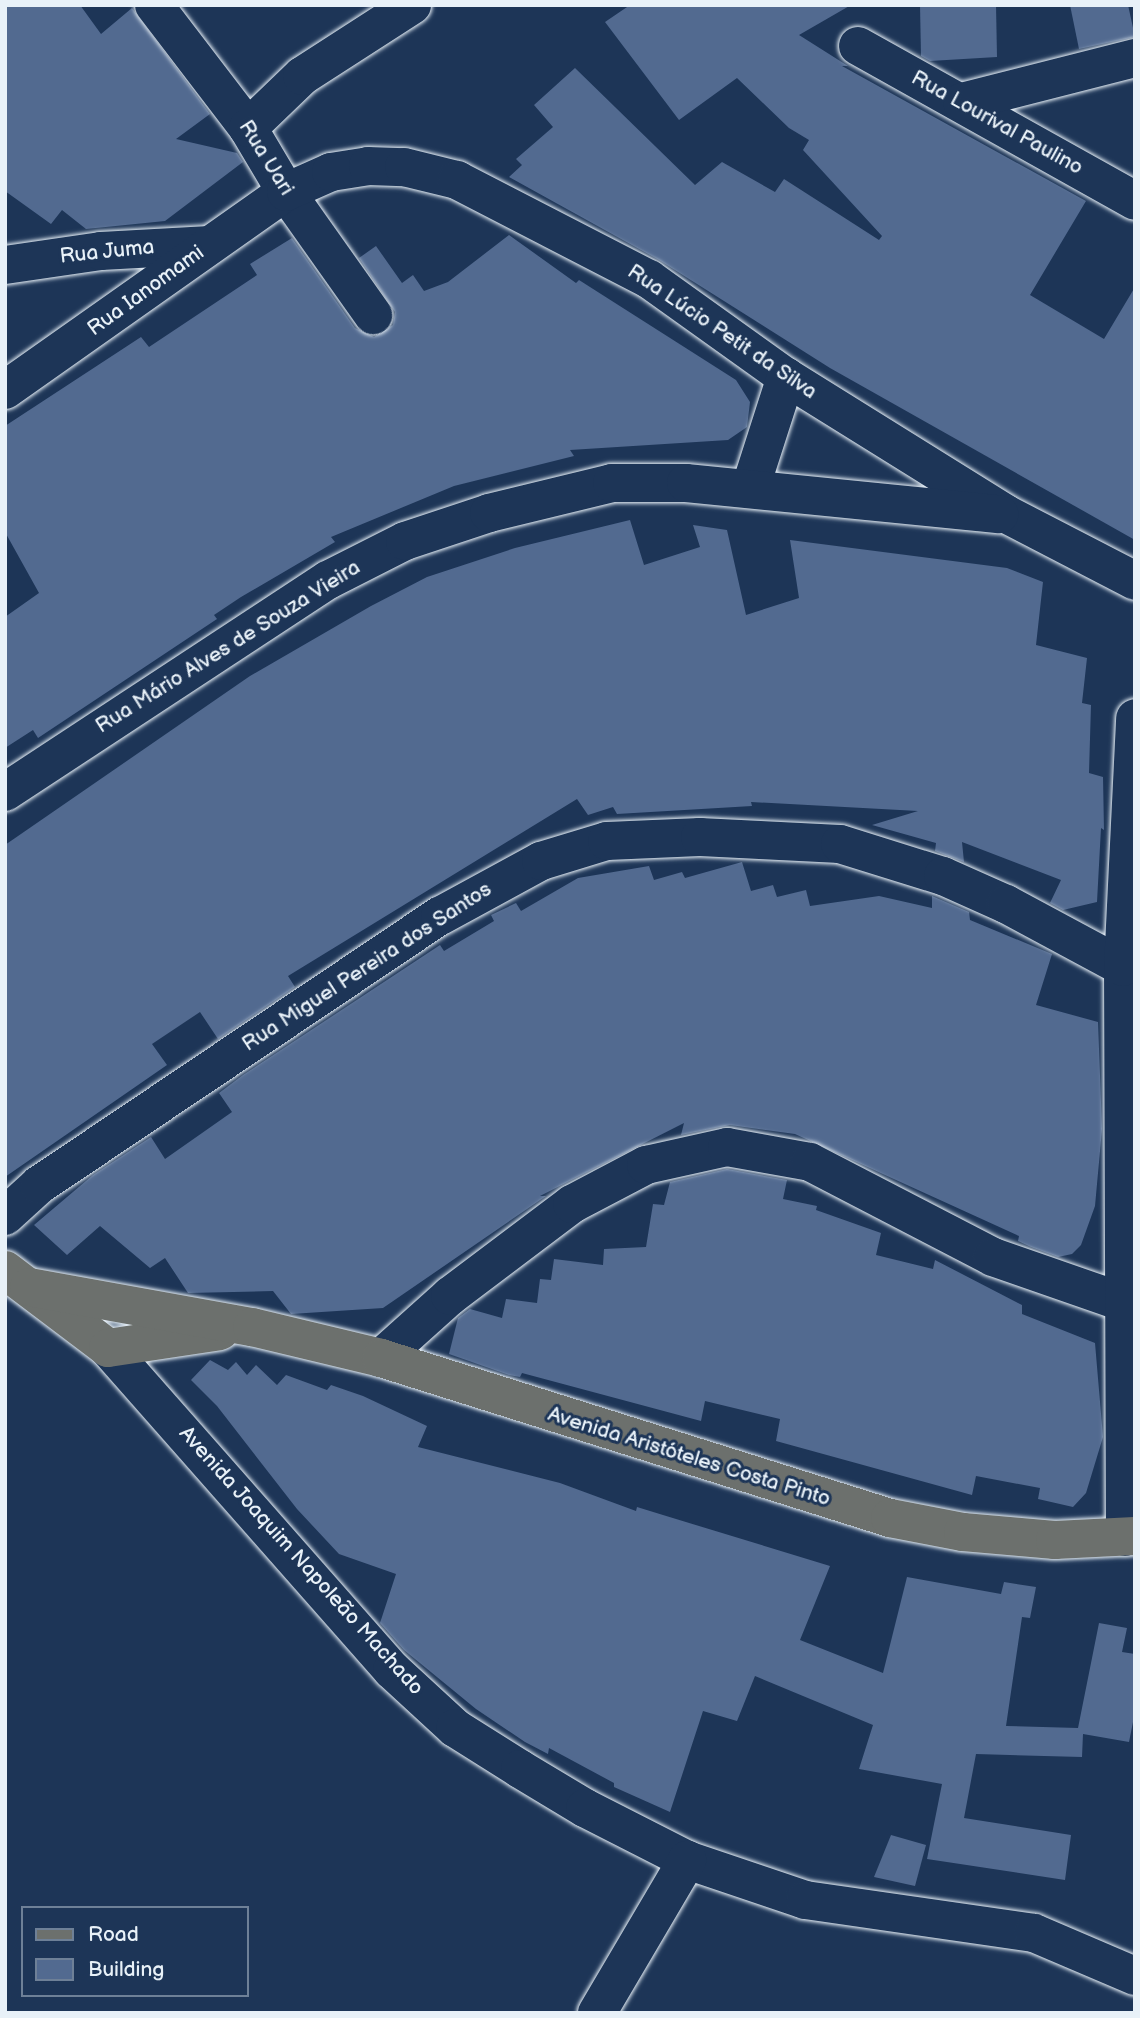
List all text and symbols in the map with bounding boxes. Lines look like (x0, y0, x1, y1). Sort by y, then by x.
street label: Rua Lourival Paulino (907, 65, 1087, 181)
street label: Rua Uari (233, 116, 299, 200)
street label: Rua Juma (58, 234, 156, 270)
street label: Rua Ianomami (83, 240, 209, 342)
street label: Rua Lúcio Petit da Silva (622, 259, 822, 405)
street label: Rua Mário Alves de Souza Vieira (91, 555, 365, 739)
street label: Rua Miguel Pereira dos Santos (237, 877, 497, 1057)
street label: Avenida Aristóteles Costa Pinto (545, 1402, 833, 1512)
street label: Avenida Joaquim Napoleão Machado (173, 1421, 429, 1701)
legend (21, 1906, 248, 1997)
text: Road (88, 1922, 139, 1947)
text: Building (88, 1957, 164, 1982)

